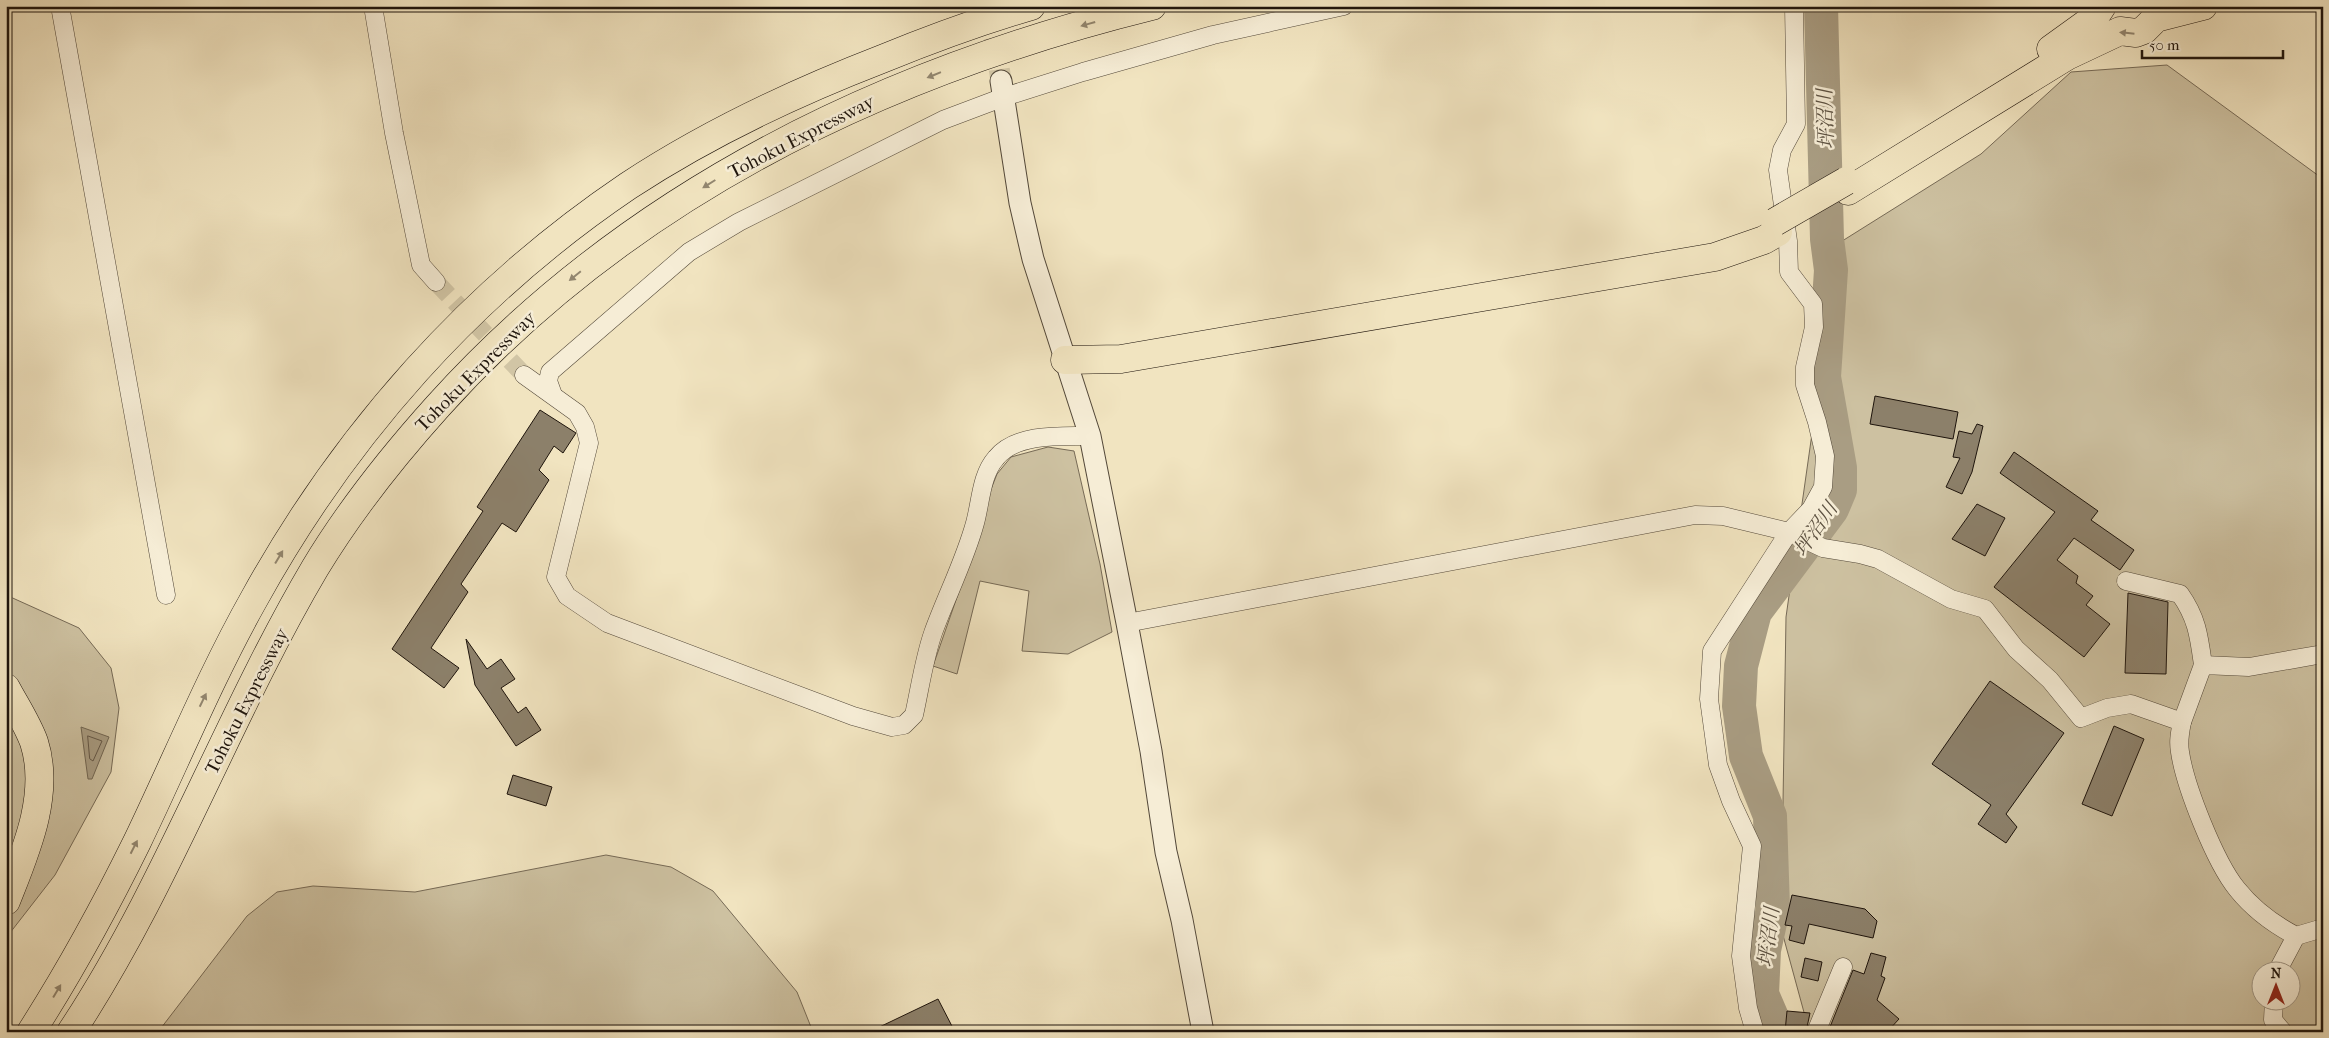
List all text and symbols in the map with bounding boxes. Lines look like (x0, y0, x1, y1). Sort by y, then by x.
one-way arrow (1080, 21, 1095, 29)
one-way arrow (2119, 28, 2135, 36)
scale bar (2142, 28, 2283, 60)
text: 50 m (2149, 36, 2180, 54)
one-way arrow (926, 72, 941, 79)
water label: 坪沼川 (1813, 87, 1838, 149)
street label: Tohoku Expressway (725, 90, 879, 183)
one-way arrow (702, 179, 715, 188)
one-way arrow (569, 271, 582, 282)
street label: Tohoku Expressway (411, 306, 541, 436)
water label: 坪沼川 (1789, 496, 1843, 560)
one-way arrow (274, 550, 283, 563)
street label: Tohoku Expressway (201, 624, 294, 778)
one-way arrow (199, 693, 207, 708)
one-way arrow (130, 840, 138, 855)
water label: 坪沼川 (1753, 904, 1784, 968)
north arrow (2252, 960, 2302, 1010)
text: N (2271, 965, 2282, 982)
one-way arrow (52, 984, 61, 997)

